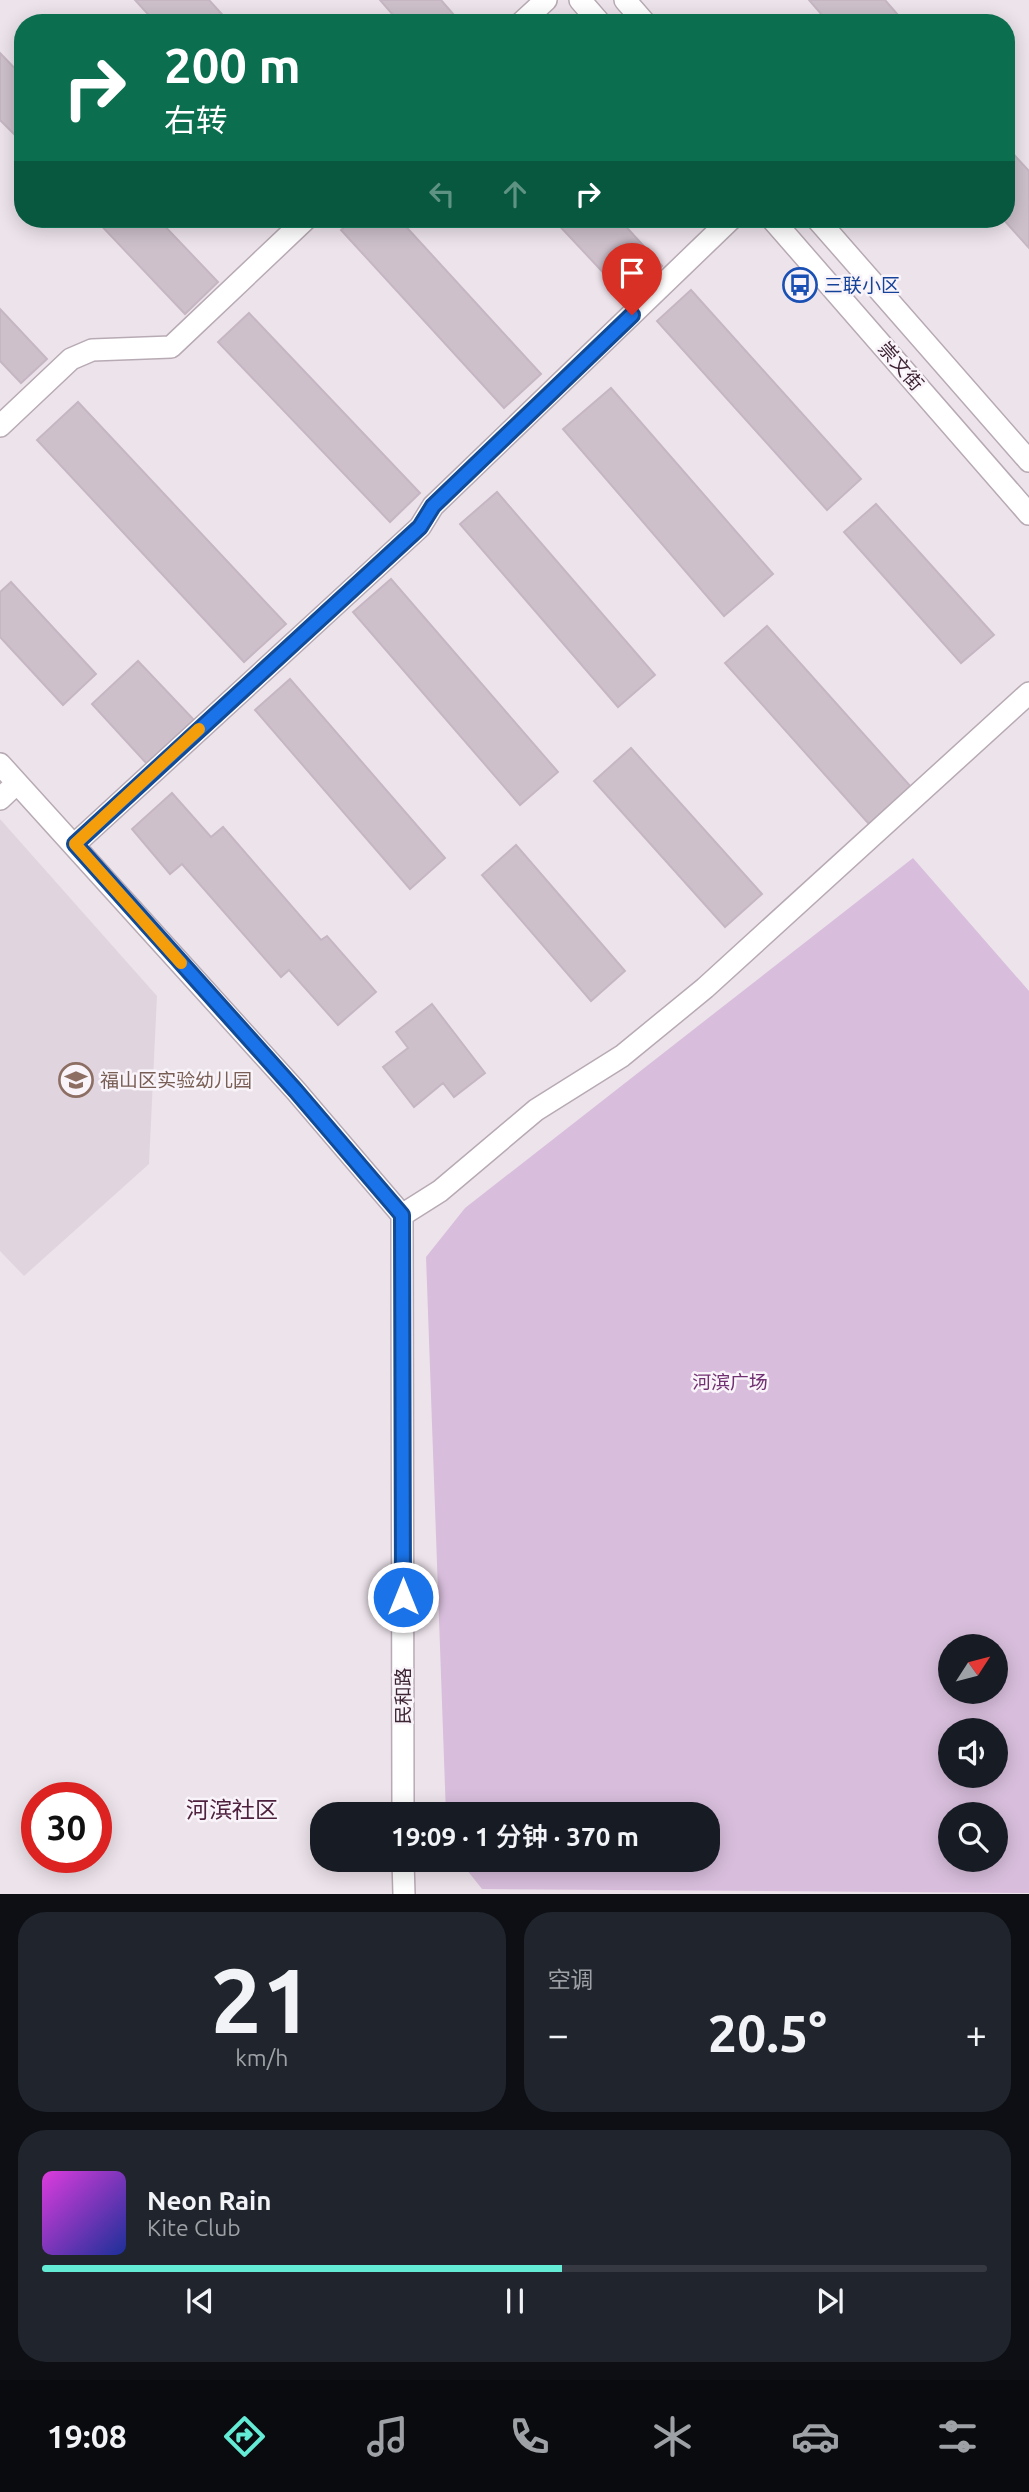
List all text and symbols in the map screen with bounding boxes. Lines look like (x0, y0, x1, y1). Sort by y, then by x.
text: 200 m (164, 37, 301, 92)
icon: right (49, 42, 140, 133)
text: 右转 (164, 102, 228, 138)
icon: left (423, 175, 461, 213)
icon: ahead (496, 175, 534, 213)
icon: right (569, 175, 607, 213)
pin (602, 243, 662, 315)
icon: arrive (613, 254, 651, 292)
bus stop icon: 三联小区 (781, 266, 819, 304)
place label: 三联小区 (824, 274, 900, 296)
street label: 崇文街 (874, 337, 928, 395)
school or university icon: 福山区实验幼儿园 (57, 1061, 95, 1099)
place label: 福山区实验幼儿园 (100, 1069, 252, 1091)
park label: 河滨广场 (692, 1371, 768, 1393)
position arrow (366, 1560, 440, 1634)
north arrow (938, 1634, 1008, 1704)
map controls (938, 1634, 1008, 1872)
street label: 民和路 (392, 1667, 414, 1725)
button: sound (938, 1718, 1008, 1788)
speed limit sign: 30 (21, 1782, 112, 1873)
district label: 河滨社区 (186, 1797, 278, 1822)
button: search (938, 1802, 1008, 1872)
text: 19:09 · 1 分钟 · 370 m (391, 1822, 639, 1851)
text: 21 (210, 1948, 313, 2050)
text: 空调 (548, 1967, 594, 1992)
text: 20.5° (708, 2004, 827, 2062)
text: − (548, 2013, 569, 2055)
text: + (966, 2013, 987, 2055)
text: km/h (235, 2045, 288, 2070)
text: Neon Rain (147, 2186, 272, 2215)
text: Kite Club (147, 2215, 241, 2240)
icon: previous (181, 2282, 219, 2320)
icon: pause (496, 2282, 534, 2320)
icon: next (811, 2282, 849, 2320)
icon: directions (220, 2412, 269, 2461)
icon: music (363, 2412, 412, 2461)
icon: phone (505, 2412, 554, 2461)
icon: climate (648, 2412, 697, 2461)
icon: car (791, 2412, 840, 2461)
icon: filters (933, 2412, 982, 2461)
text: 19:08 (47, 2418, 127, 2454)

